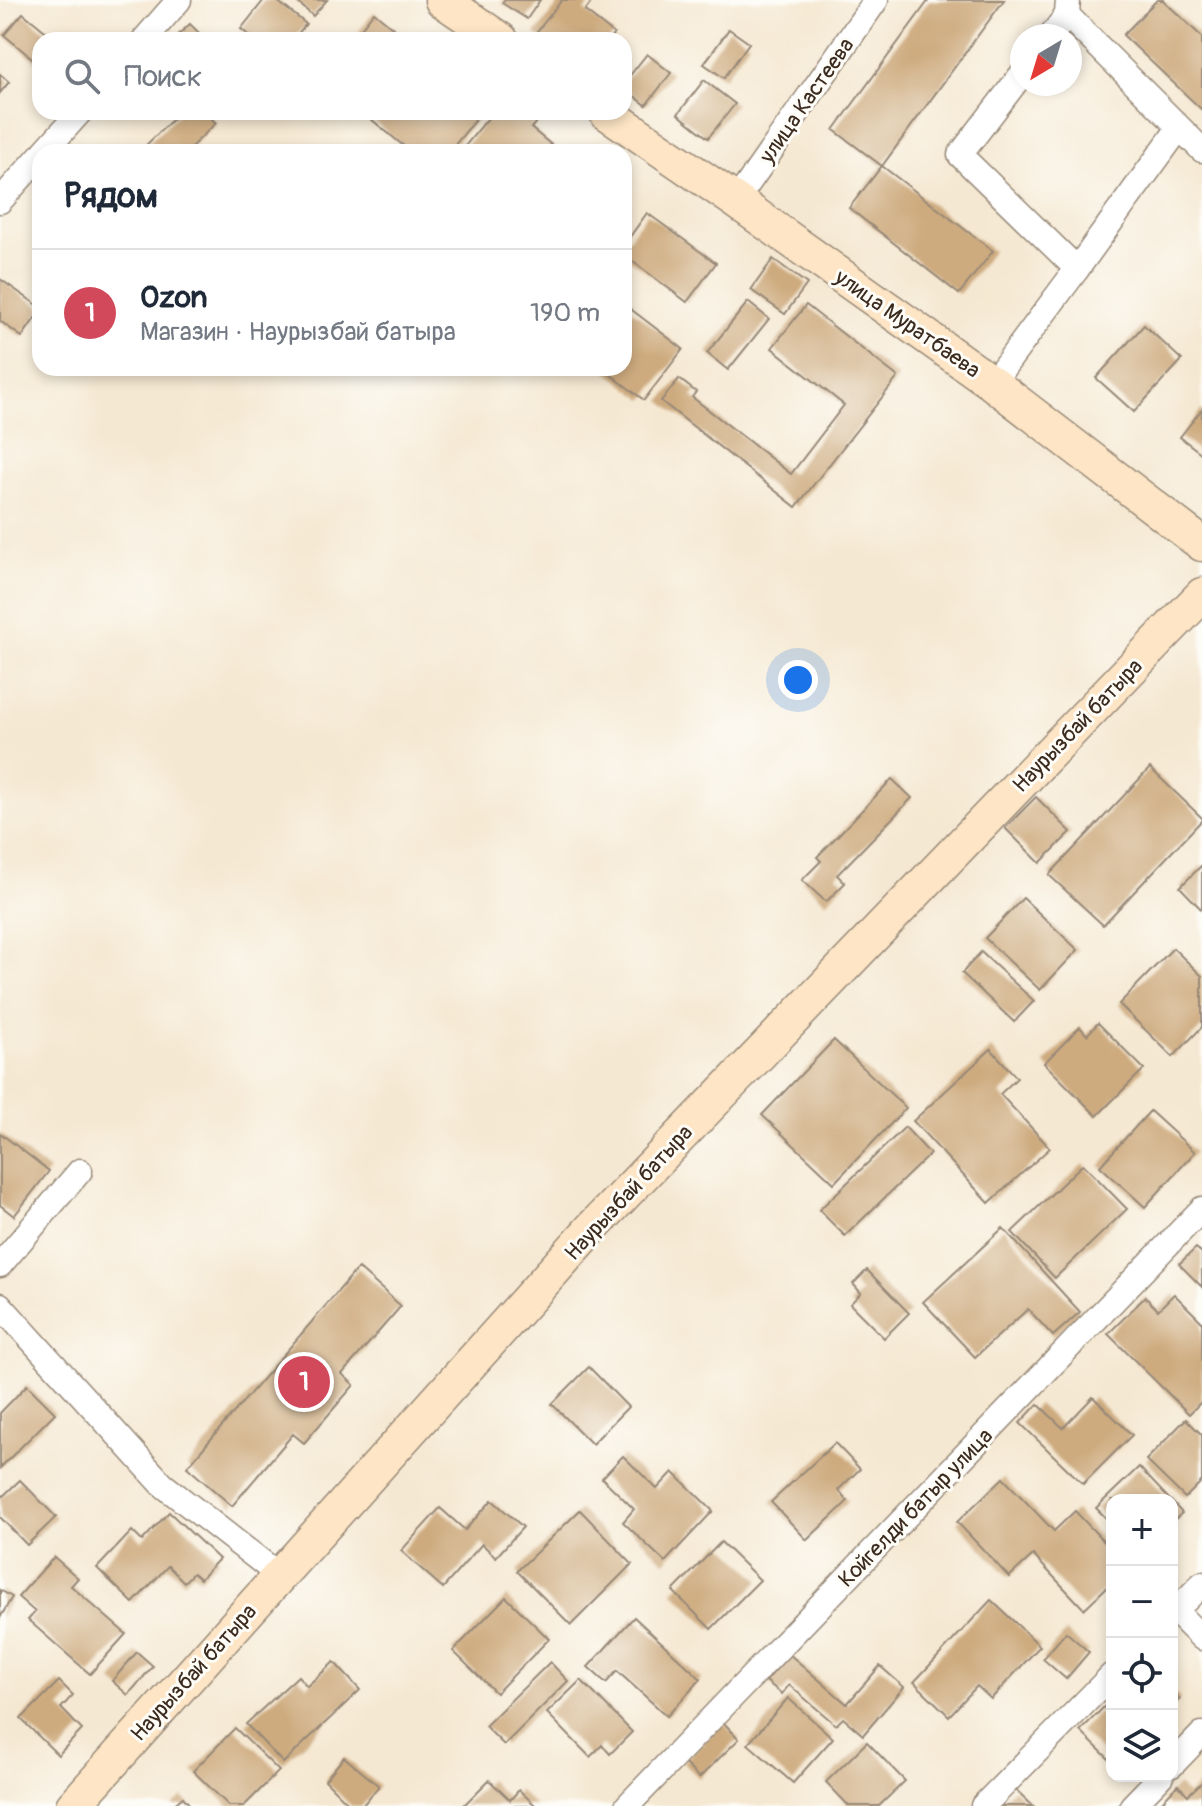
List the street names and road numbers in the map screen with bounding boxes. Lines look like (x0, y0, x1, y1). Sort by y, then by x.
street label: улица Кастеева (753, 32, 860, 170)
street label: улица Муратбаева (828, 263, 986, 384)
street label: Наурызбай батыра (1007, 653, 1149, 799)
street label: Наурызбай батыра (559, 1119, 699, 1266)
street label: Койгелди батыр улица (832, 1422, 999, 1593)
street label: Наурызбай батыра (125, 1598, 263, 1747)

